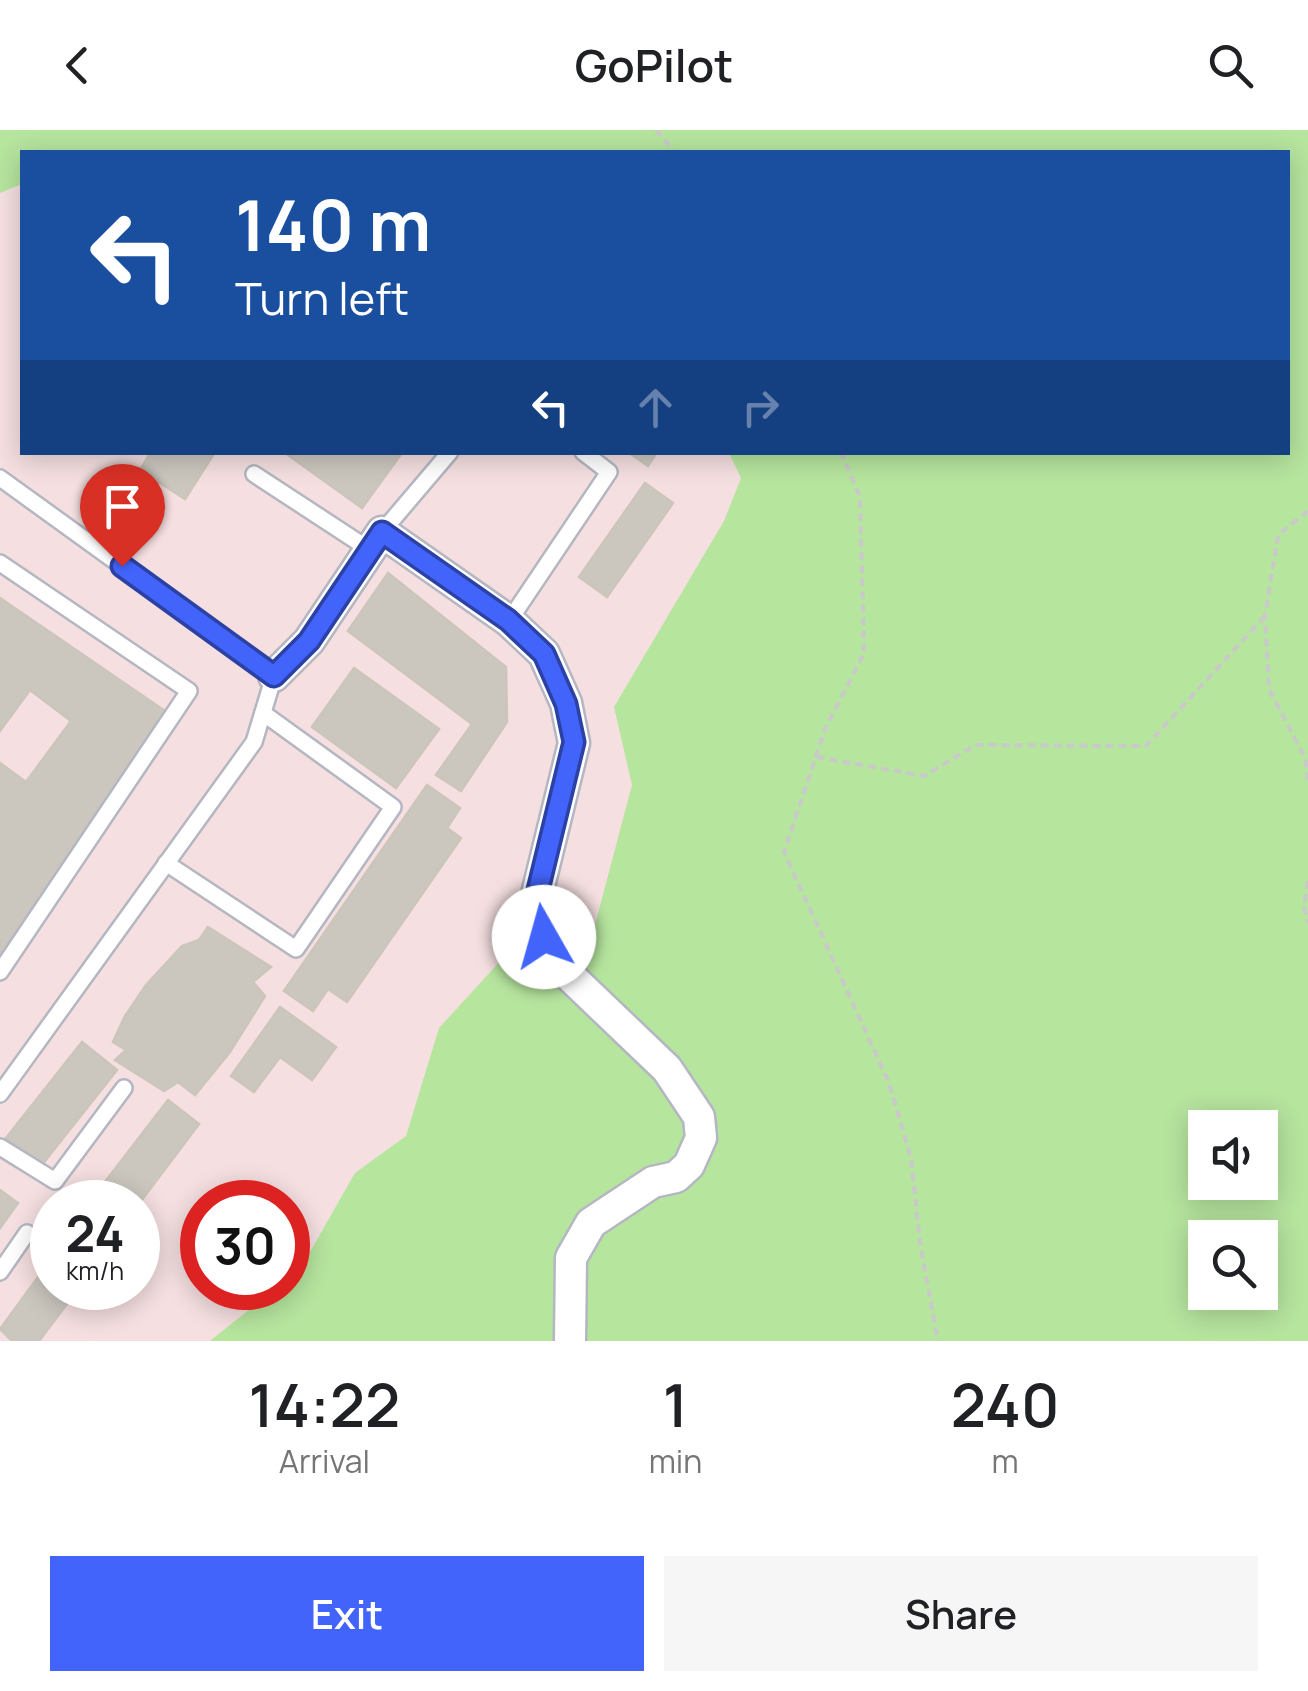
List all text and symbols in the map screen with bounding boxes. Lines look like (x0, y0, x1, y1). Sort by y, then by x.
text: GoPilot (575, 34, 733, 96)
icon: back (50, 38, 105, 93)
icon: search (1203, 38, 1258, 93)
text: 140 m (235, 176, 431, 272)
icon: left (70, 190, 200, 320)
text: Turn left (235, 267, 409, 329)
icon: left (523, 380, 578, 435)
icon: ahead (628, 380, 683, 435)
icon: right (733, 380, 788, 435)
pin (80, 464, 165, 567)
icon: arrive (95, 479, 150, 534)
position arrow (492, 885, 596, 989)
map controls (1188, 1110, 1278, 1310)
button: sound (1188, 1110, 1278, 1200)
speed limit sign: 30 (180, 1180, 310, 1310)
text: 24 (65, 1199, 125, 1267)
button: search (1188, 1220, 1278, 1310)
text: km/h (66, 1253, 124, 1288)
text: 14:22 (249, 1363, 400, 1445)
text: 1 (663, 1363, 688, 1445)
text: 240 (951, 1363, 1059, 1445)
text: Arrival (279, 1439, 370, 1483)
text: min (649, 1439, 702, 1483)
text: m (992, 1439, 1019, 1483)
button: Exit (50, 1556, 644, 1671)
button: Share (664, 1556, 1258, 1671)

